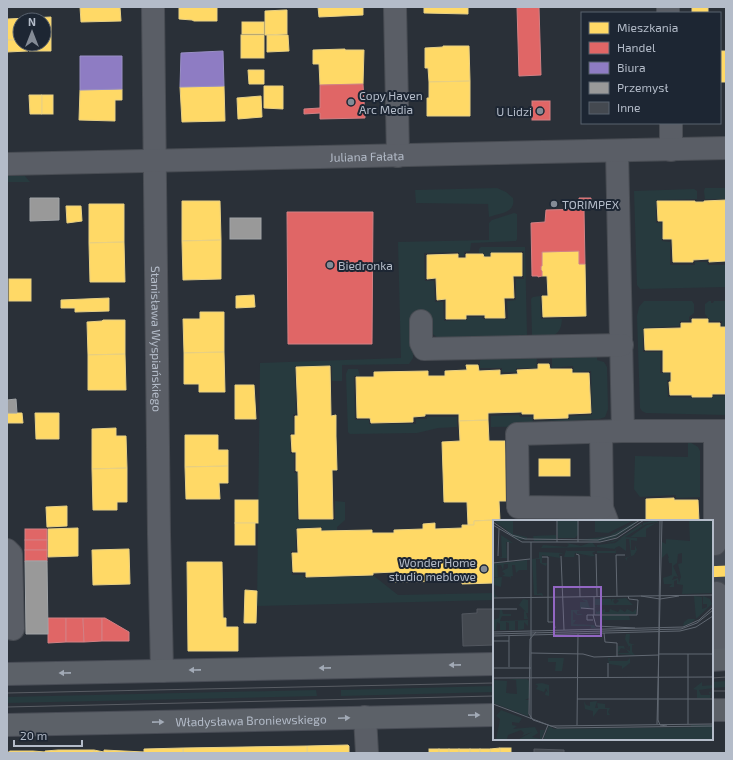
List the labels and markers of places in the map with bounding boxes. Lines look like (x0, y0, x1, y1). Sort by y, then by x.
place label: Copy Haven Arc Media (359, 88, 423, 116)
marker: Copy Haven Arc Media (346, 97, 356, 107)
place label: U Lidzi (496, 104, 532, 118)
marker: U Lidzi (535, 106, 545, 116)
place label: TORIMPEX (562, 197, 620, 211)
marker: TORIMPEX (549, 199, 559, 209)
place label: Biedronka (338, 258, 393, 272)
marker: Biedronka (325, 260, 335, 270)
place label: Wonder Home studio meblowe (389, 555, 476, 583)
marker: Wonder Home studio meblowe (479, 564, 489, 574)

